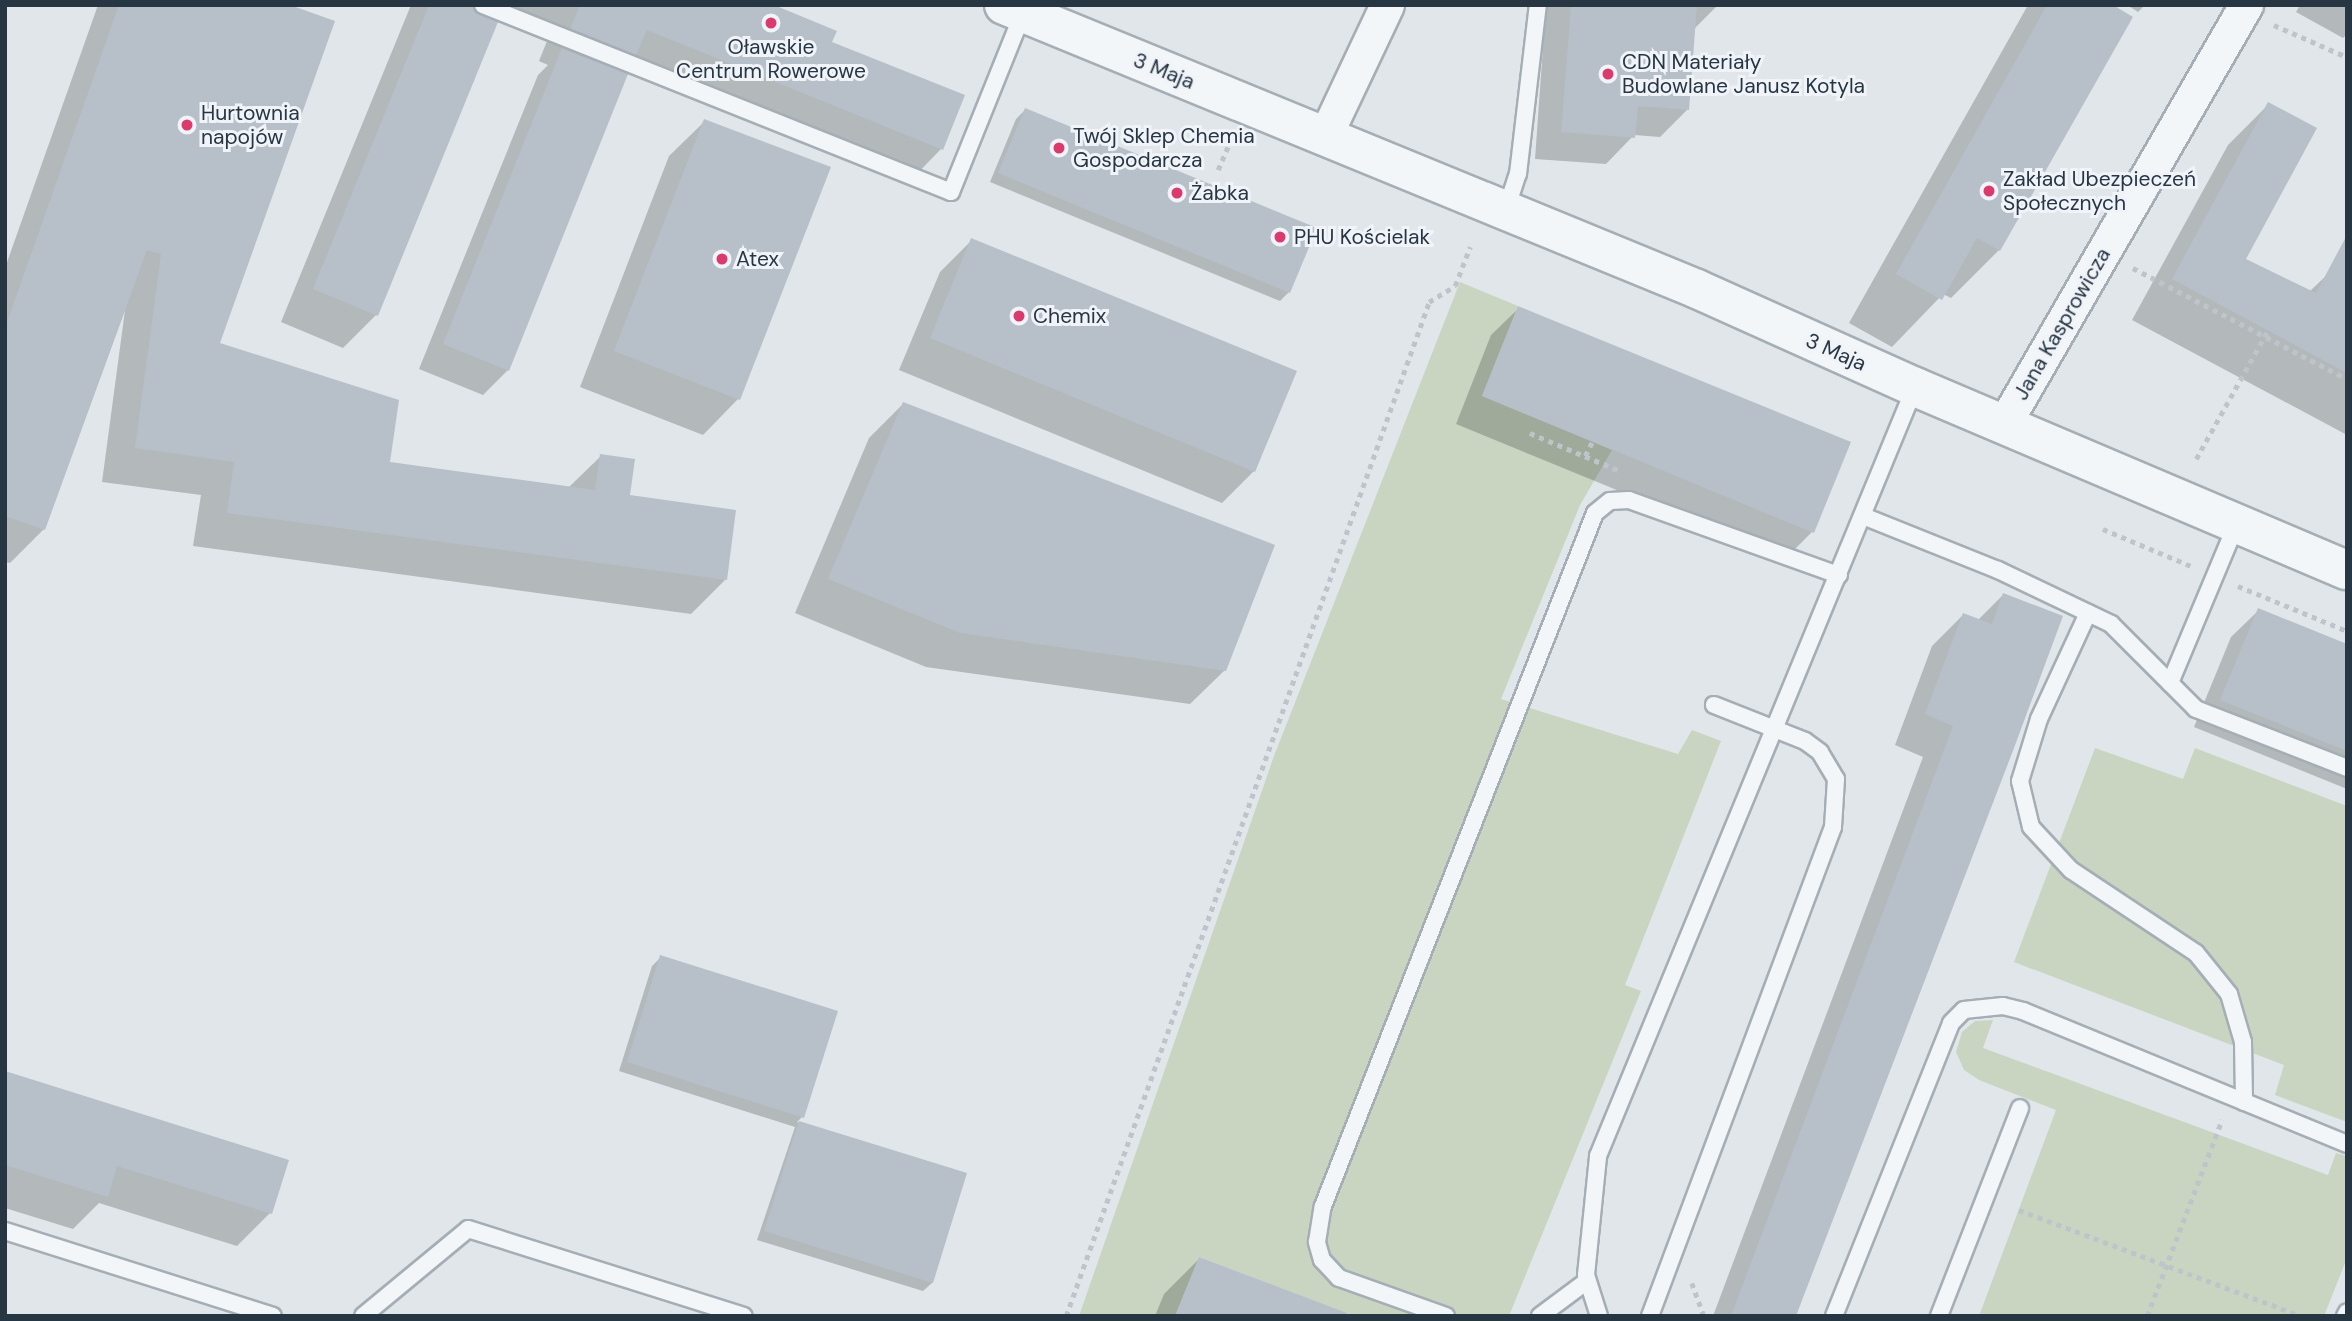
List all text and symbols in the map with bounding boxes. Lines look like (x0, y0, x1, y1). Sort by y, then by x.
marker: Oławskie Centrum Rowerowe (763, 15, 779, 31)
place label: Oławskie Centrum Rowerowe (676, 34, 866, 84)
street label: 3 Maja (1130, 47, 1198, 95)
place label: CDN Materiały Budowlane Janusz Kotyla (1622, 49, 1865, 99)
marker: CDN Materiały Budowlane Janusz Kotyla (1600, 66, 1616, 82)
place label: Hurtownia napojów (201, 100, 300, 150)
marker: Hurtownia napojów (179, 117, 195, 133)
place label: Twój Sklep Chemia Gospodarcza (1073, 123, 1255, 173)
marker: Twój Sklep Chemia Gospodarcza (1051, 140, 1067, 156)
place label: Zakład Ubezpieczeń Społecznych (2003, 166, 2196, 216)
place label: Żabka (1191, 180, 1249, 206)
marker: Zakład Ubezpieczeń Społecznych (1981, 183, 1997, 199)
marker: Żabka (1169, 185, 1185, 201)
place label: PHU Kościelak (1294, 224, 1430, 250)
marker: PHU Kościelak (1272, 229, 1288, 245)
street label: Jana Kasprowicza (2008, 243, 2116, 405)
place label: Atex (736, 246, 779, 272)
marker: Atex (714, 251, 730, 267)
place label: Chemix (1033, 303, 1106, 329)
marker: Chemix (1011, 308, 1027, 324)
street label: 3 Maja (1802, 328, 1870, 376)

